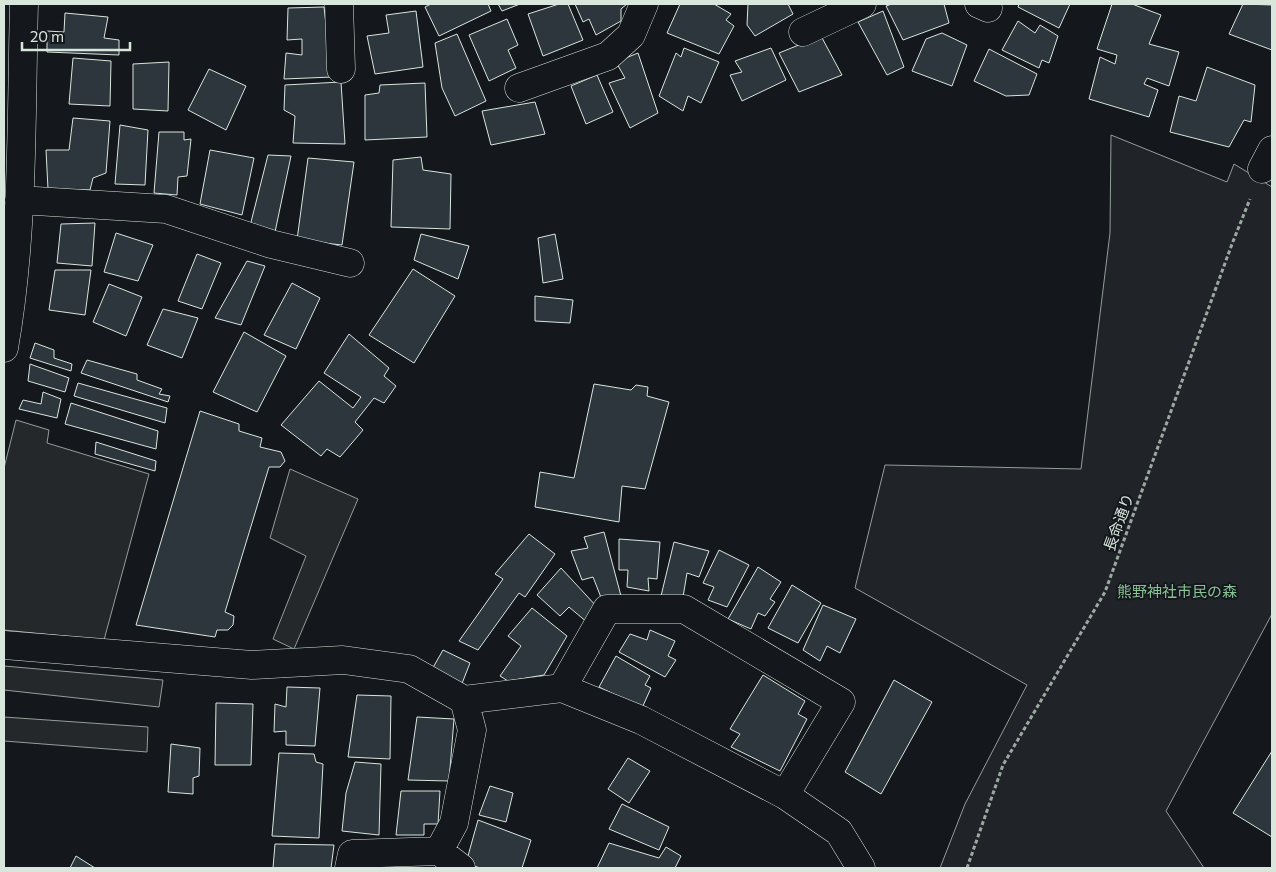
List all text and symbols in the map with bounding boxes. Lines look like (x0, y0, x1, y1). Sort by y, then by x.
scale bar (22, 20, 130, 52)
text: 20 m (30, 27, 64, 45)
street label: 長命通り (1099, 491, 1137, 553)
park label: 熊野神社市民の森 (1117, 582, 1237, 600)

